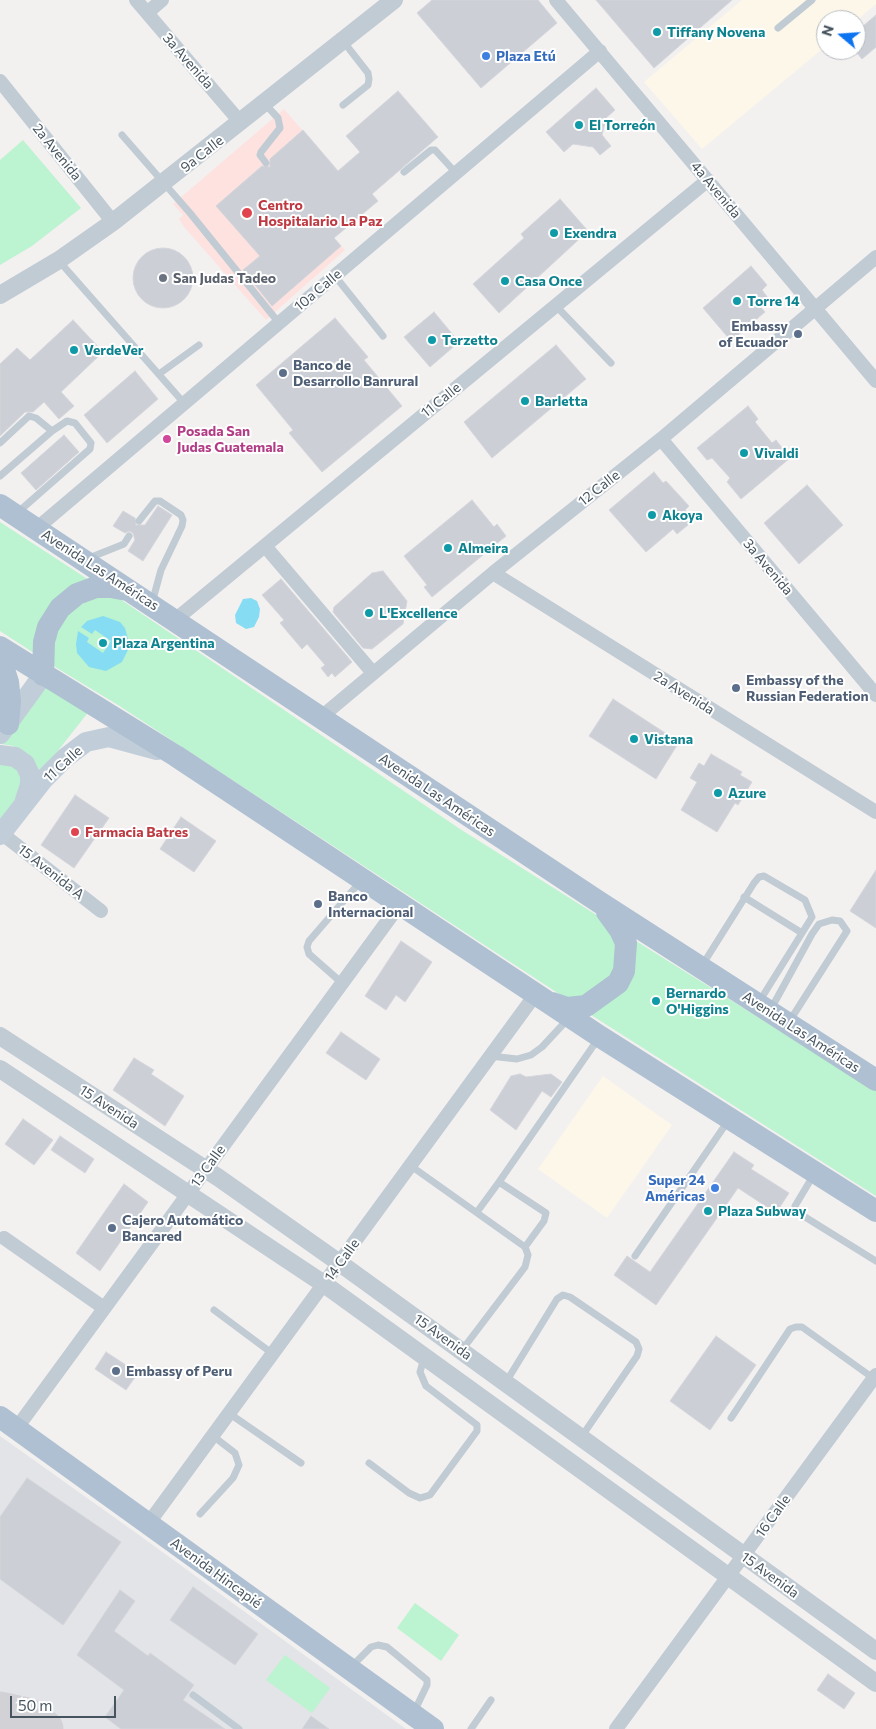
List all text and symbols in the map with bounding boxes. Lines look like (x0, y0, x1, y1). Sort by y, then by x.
north arrow (816, 10, 866, 60)
text: N (818, 23, 837, 38)
place label: Tiffany Novena (667, 24, 765, 40)
marker: Tiffany Novena (651, 26, 663, 38)
street label: 3a Avenida (159, 30, 217, 92)
place label: Plaza Etú (496, 48, 556, 64)
marker: Plaza Etú (480, 50, 492, 62)
place label: El Torreón (589, 117, 655, 133)
marker: El Torreón (573, 119, 585, 131)
street label: 2a Avenida (29, 120, 85, 184)
street label: 9a Calle (177, 132, 227, 176)
street label: 4a Avenida (687, 158, 745, 222)
place label: Centro Hospitalario La Paz (258, 197, 382, 230)
marker: Centro Hospitalario La Paz (240, 206, 254, 220)
place label: Exendra (564, 225, 617, 241)
marker: Exendra (548, 227, 560, 239)
street label: 10a Calle (291, 265, 345, 315)
place label: San Judas Tadeo (173, 270, 276, 286)
marker: San Judas Tadeo (157, 272, 169, 284)
place label: Casa Once (515, 273, 582, 289)
marker: Casa Once (499, 275, 511, 287)
place label: Torre 14 (747, 293, 800, 309)
marker: Torre 14 (731, 295, 743, 307)
place label: Embassy of Ecuador (718, 318, 788, 351)
marker: Embassy of Ecuador (792, 328, 804, 340)
place label: Terzetto (442, 332, 498, 348)
marker: Terzetto (426, 334, 438, 346)
place label: VerdeVer (84, 342, 144, 358)
marker: VerdeVer (68, 344, 80, 356)
place label: Banco de Desarrollo Banrural (293, 357, 418, 390)
marker: Banco de Desarrollo Banrural (277, 367, 289, 379)
street label: 11 Calle (418, 379, 464, 421)
place label: Barletta (535, 393, 588, 409)
marker: Barletta (519, 395, 531, 407)
place label: Posada San Judas Guatemala (177, 423, 284, 456)
marker: Posada San Judas Guatemala (161, 433, 173, 445)
place label: Vivaldi (754, 445, 799, 461)
marker: Vivaldi (738, 447, 750, 459)
street label: 12 Calle (575, 467, 623, 509)
place label: Akoya (662, 507, 703, 523)
marker: Akoya (646, 509, 658, 521)
street label: Avenida Las Américas (38, 526, 162, 614)
street label: 3a Avenida (740, 535, 796, 599)
place label: Almeira (458, 540, 508, 556)
marker: Almeira (442, 542, 454, 554)
place label: L'Excellence (379, 605, 458, 621)
marker: L'Excellence (363, 607, 375, 619)
place label: Plaza Argentina (113, 635, 215, 651)
marker: Plaza Argentina (97, 637, 109, 649)
street label: 2a Avenida (651, 668, 717, 718)
place label: Embassy of the Russian Federation (746, 672, 869, 704)
marker: Embassy of the Russian Federation (730, 682, 742, 694)
place label: Vistana (644, 731, 693, 747)
marker: Vistana (628, 733, 640, 745)
street label: 11 Calle (40, 742, 86, 786)
street label: Avenida Las Américas (376, 750, 498, 840)
place label: Azure (728, 785, 766, 801)
marker: Azure (712, 787, 724, 799)
place label: Farmacia Batres (85, 824, 188, 840)
marker: Farmacia Batres (69, 826, 81, 838)
street label: 15 Avenida A (14, 841, 88, 903)
place label: Banco Internacional (328, 888, 413, 920)
marker: Banco Internacional (312, 898, 324, 910)
place label: Bernardo O'Higgins (666, 985, 729, 1018)
street label: Avenida Las Américas (739, 988, 863, 1076)
marker: Bernardo O'Higgins (650, 995, 662, 1007)
street label: 15 Avenida (76, 1082, 142, 1132)
street label: 13 Calle (187, 1142, 229, 1190)
place label: Super 24 Américas (645, 1172, 705, 1204)
marker: Super 24 Américas (709, 1182, 721, 1194)
place label: Plaza Subway (718, 1203, 806, 1219)
marker: Plaza Subway (702, 1205, 714, 1217)
place label: Cajero Automático Bancared (122, 1212, 243, 1244)
marker: Cajero Automático Bancared (106, 1222, 118, 1234)
street label: 14 Calle (321, 1235, 363, 1285)
street label: 15 Avenida (411, 1310, 475, 1364)
place label: Embassy of Peru (126, 1363, 232, 1379)
marker: Embassy of Peru (110, 1365, 122, 1377)
street label: 16 Calle (752, 1491, 794, 1541)
street label: Avenida Hincapié (167, 1534, 265, 1612)
street label: 15 Avenida (738, 1548, 802, 1602)
scale bar (12, 1686, 119, 1718)
text: 50 m (18, 1696, 52, 1714)

